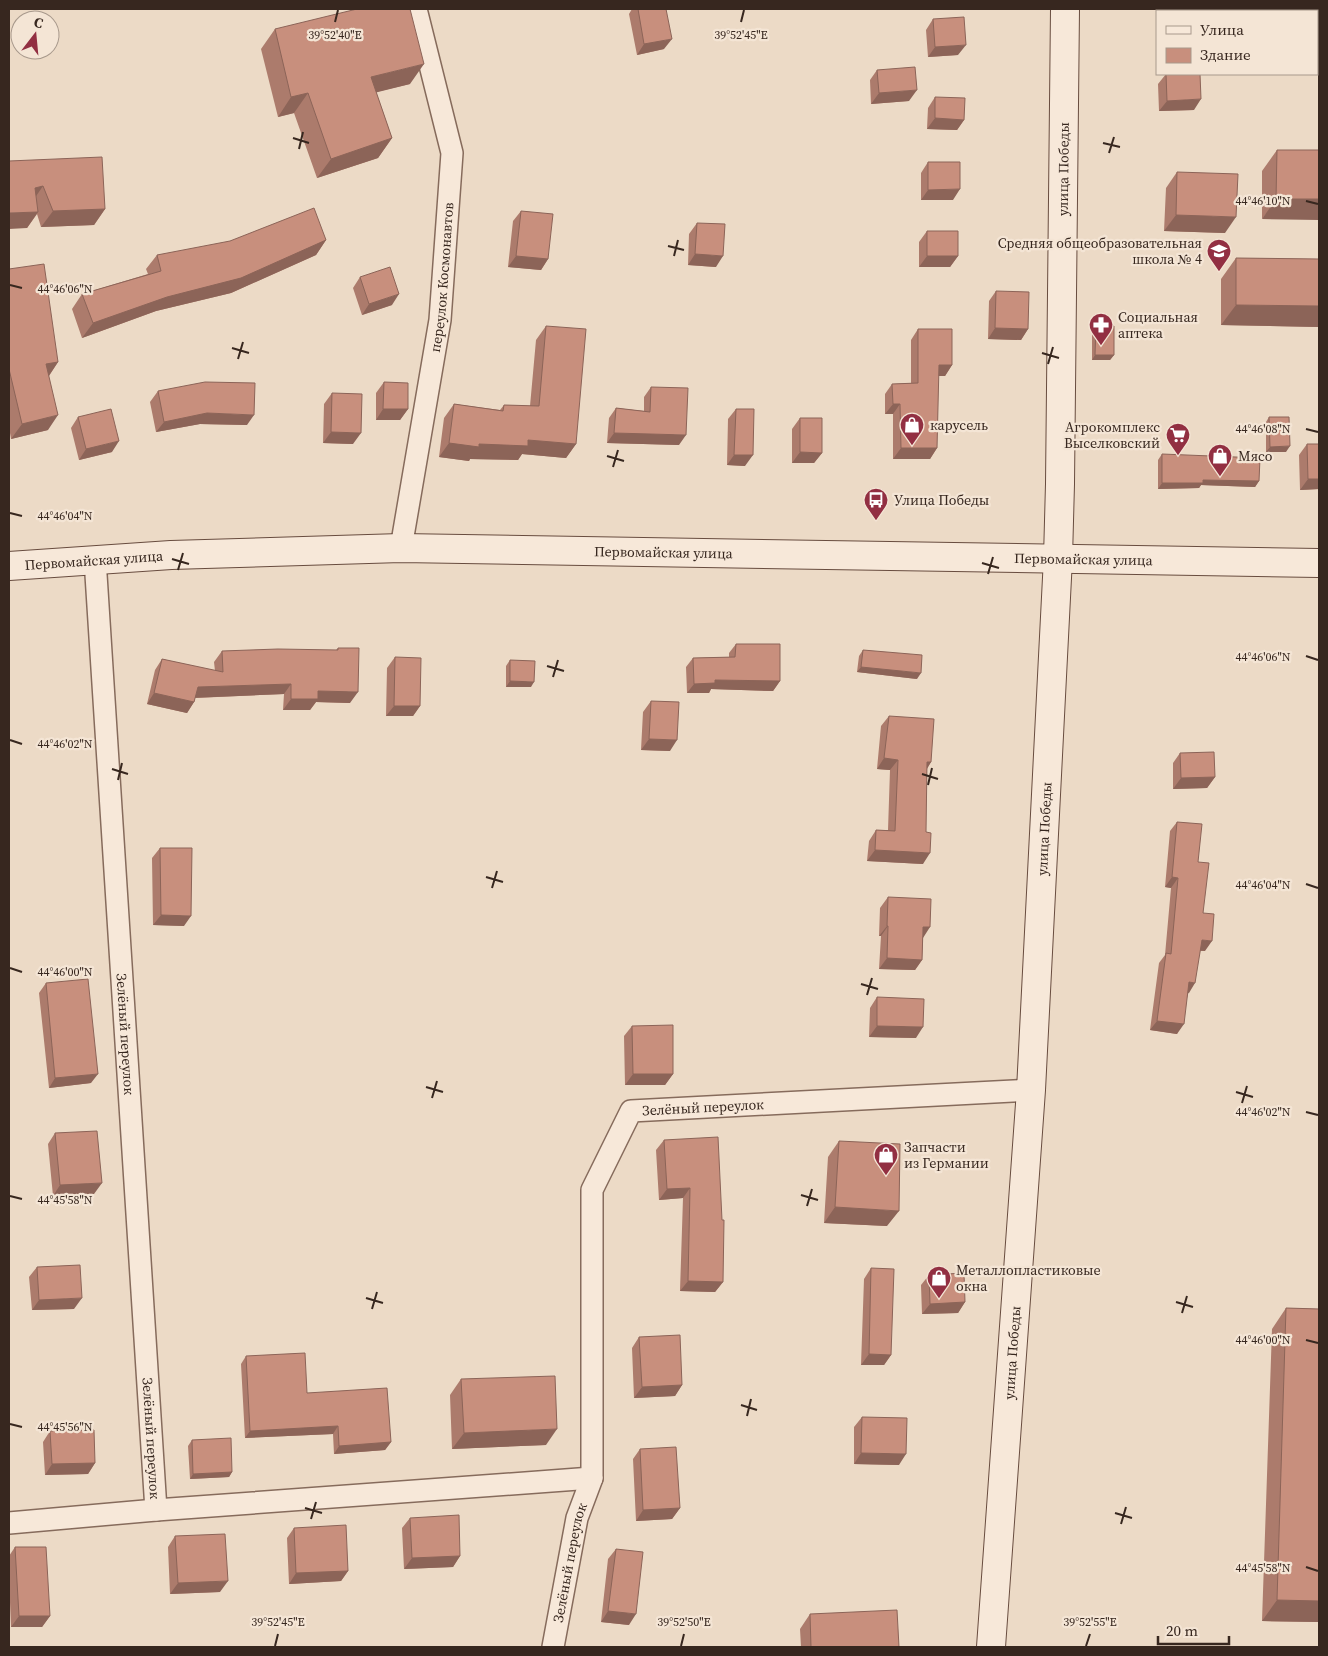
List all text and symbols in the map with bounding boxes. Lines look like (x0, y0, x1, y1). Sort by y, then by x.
north arrow (10, 10, 60, 60)
legend (1156, 10, 1318, 75)
text: С (32, 12, 46, 33)
text: Улица (1200, 19, 1244, 40)
text: 39°52'40"E (308, 27, 362, 43)
text: 39°52'45"E (714, 27, 768, 43)
text: Здание (1200, 44, 1251, 65)
street label: улица Победы (1053, 122, 1074, 216)
text: 44°46'10"N (1235, 193, 1291, 209)
street label: переулок Космонавтов (425, 202, 458, 354)
place label: Средняя общеобразовательная школа № 4 (998, 233, 1202, 269)
school or university icon: Средняя общеобразовательная школа № 4 (1206, 238, 1232, 272)
text: 44°46'06"N (37, 281, 93, 297)
place label: Социальная аптека (1118, 307, 1198, 343)
pharmacy icon: Социальная аптека (1088, 312, 1114, 346)
shop icon: карусель (899, 412, 925, 446)
place label: карусель (930, 415, 988, 435)
place label: Агрокомплекс Выселковский (1064, 417, 1160, 453)
text: 44°46'08"N (1235, 421, 1291, 437)
supermarket icon: Агрокомплекс Выселковский (1165, 422, 1191, 456)
shop icon: Мясо (1207, 443, 1233, 477)
place label: Мясо (1238, 446, 1273, 466)
bus stop icon: Улица Победы (863, 487, 889, 521)
place label: Улица Победы (894, 490, 989, 510)
text: 44°46'04"N (37, 508, 93, 524)
street label: Первомайская улица (594, 541, 734, 563)
street label: Первомайская улица (24, 546, 165, 575)
street label: Первомайская улица (1014, 548, 1154, 570)
text: 44°46'06"N (1235, 649, 1291, 665)
text: 44°46'02"N (37, 736, 93, 752)
street label: улица Победы (1032, 781, 1057, 876)
text: 44°46'04"N (1235, 877, 1291, 893)
text: 44°46'00"N (37, 964, 93, 980)
street label: Зелёный переулок (112, 973, 139, 1096)
street label: Зелёный переулок (641, 1094, 765, 1120)
text: 44°46'02"N (1235, 1104, 1291, 1120)
place label: Запчасти из Германии (904, 1137, 989, 1173)
shop icon: Запчасти из Германии (873, 1142, 899, 1176)
text: 44°45'58"N (37, 1192, 93, 1208)
place label: Металлопластиковые окна (956, 1260, 1101, 1296)
shop icon: Металлопластиковые окна (926, 1265, 952, 1299)
street label: улица Победы (999, 1305, 1025, 1400)
text: 44°46'00"N (1235, 1332, 1291, 1348)
street label: Зелёный переулок (138, 1377, 165, 1500)
text: 44°45'56"N (37, 1419, 93, 1435)
street label: Зелёный переулок (548, 1499, 592, 1624)
text: 44°45'58"N (1235, 1560, 1291, 1576)
text: 39°52'45"E (251, 1614, 305, 1630)
text: 39°52'50"E (657, 1614, 711, 1630)
text: 39°52'55"E (1063, 1614, 1117, 1630)
scale bar (1158, 1614, 1229, 1646)
text: 20 m (1166, 1620, 1198, 1641)

